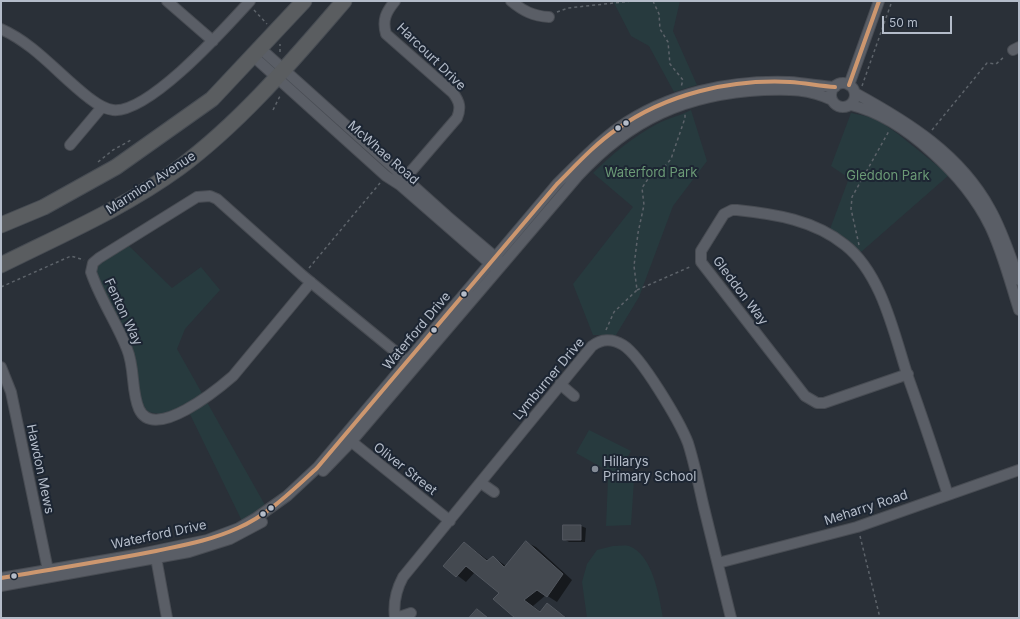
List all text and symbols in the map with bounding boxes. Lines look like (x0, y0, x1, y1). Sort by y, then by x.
scale bar (884, 8, 954, 34)
text: 50 m (889, 15, 918, 30)
street label: Harcourt Drive (393, 20, 469, 94)
street label: McWhae Road (344, 118, 422, 188)
unlabelled marker (621, 118, 631, 128)
unlabelled marker (613, 123, 623, 133)
street label: Marmion Avenue (103, 148, 199, 218)
park label: Waterford Park (605, 165, 697, 181)
park label: Gleddon Park (846, 168, 930, 184)
street label: Gleddon Way (709, 254, 771, 328)
street label: Fenton Way (101, 276, 145, 348)
street label: Waterford Drive (380, 289, 454, 373)
unlabelled marker (459, 289, 469, 299)
unlabelled marker (429, 325, 439, 335)
street label: Lymburner Drive (510, 335, 588, 423)
street label: Hawdon Mews (23, 423, 57, 515)
street label: Oliver Street (370, 439, 440, 499)
place label: Hillarys Primary School (603, 454, 696, 485)
marker: Hillarys Primary School (590, 464, 600, 474)
street label: Meharry Road (822, 487, 910, 529)
unlabelled marker (266, 503, 276, 513)
unlabelled marker (258, 509, 268, 519)
street label: Waterford Drive (110, 517, 208, 553)
unlabelled marker (9, 571, 19, 581)

